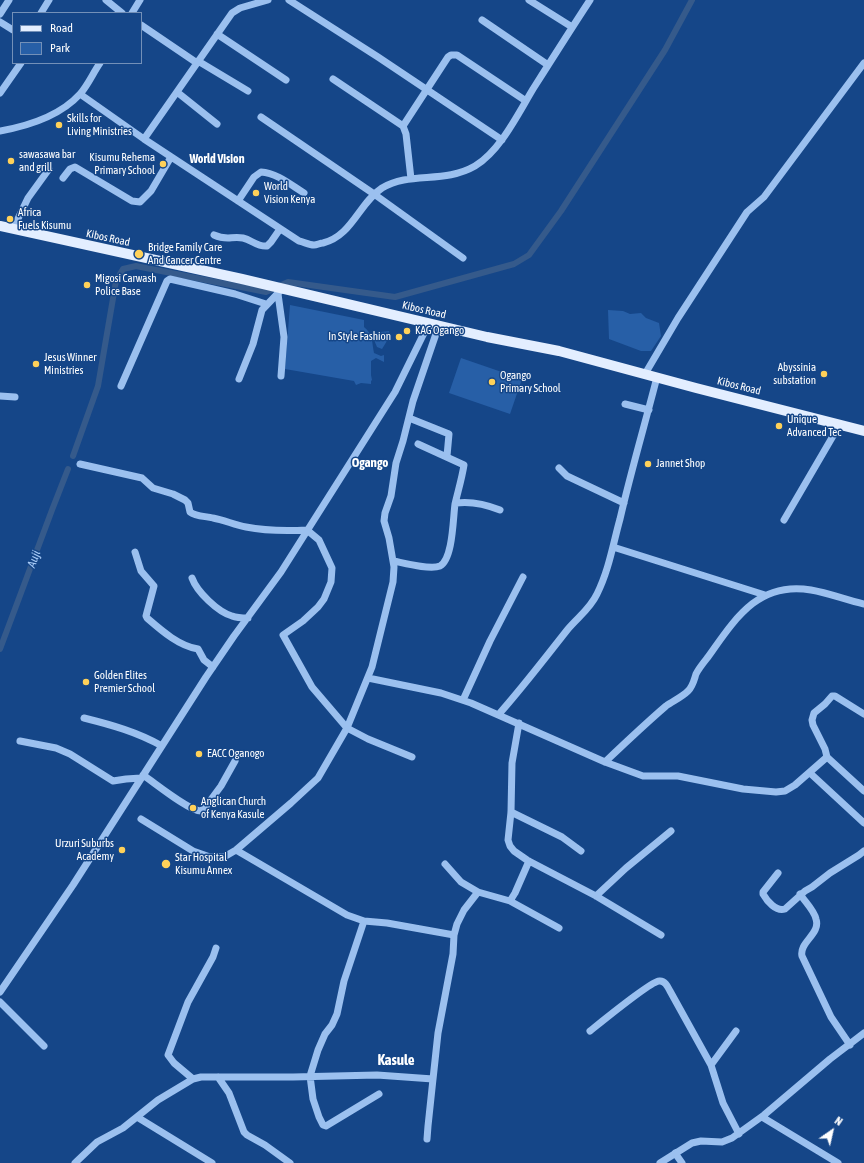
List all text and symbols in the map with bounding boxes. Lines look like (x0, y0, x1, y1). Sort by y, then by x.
legend (12, 12, 142, 64)
text: Road (50, 21, 73, 35)
text: Park (50, 41, 70, 55)
place label: Skills for Living Ministries (67, 112, 132, 138)
marker: Skills for Living Ministries (54, 120, 64, 130)
place label: sawasawa bar and grill (19, 148, 75, 174)
place label: Kisumu Rehema Primary School (89, 151, 155, 177)
district label: World Vision (189, 152, 245, 166)
marker: sawasawa bar and grill (6, 156, 16, 166)
marker: Kisumu Rehema Primary School (158, 159, 168, 169)
place label: World Vision Kenya (264, 180, 315, 206)
marker: World Vision Kenya (251, 188, 261, 198)
place label: Africa Fuels Kisumu (18, 206, 71, 232)
marker: Africa Fuels Kisumu (5, 214, 15, 224)
street label: Kibos Road (85, 227, 131, 249)
place label: Bridge Family Care And Cancer Centre (148, 241, 222, 267)
marker: Bridge Family Care And Cancer Centre (133, 248, 145, 260)
place label: Migosi Carwash Police Base (95, 272, 157, 298)
marker: Migosi Carwash Police Base (82, 280, 92, 290)
street label: Kibos Road (401, 299, 447, 321)
place label: KAG Ogango (415, 324, 464, 338)
marker: KAG Ogango (402, 326, 412, 336)
place label: In Style Fashion (328, 330, 391, 344)
marker: In Style Fashion (394, 332, 404, 342)
place label: Jesus Winner Ministries (44, 351, 97, 377)
marker: Jesus Winner Ministries (31, 359, 41, 369)
place label: Abyssinia substation (773, 361, 816, 387)
place label: Ogango Primary School (500, 369, 561, 395)
marker: Abyssinia substation (819, 369, 829, 379)
street label: Kibos Road (716, 374, 762, 398)
marker: Ogango Primary School (487, 377, 497, 387)
place label: Unique Advanced Tec (787, 413, 841, 439)
marker: Unique Advanced Tec (774, 421, 784, 431)
district label: Ogango (352, 455, 388, 471)
place label: Jannet Shop (656, 457, 705, 471)
marker: Jannet Shop (643, 459, 653, 469)
water label: Auji (24, 548, 44, 570)
place label: Golden Elites Premier School (94, 669, 155, 695)
marker: Golden Elites Premier School (81, 677, 91, 687)
place label: EACC Oganogo (207, 747, 264, 761)
marker: EACC Oganogo (194, 749, 204, 759)
place label: Anglican Church of Kenya Kasule (201, 795, 266, 821)
marker: Anglican Church of Kenya Kasule (188, 803, 198, 813)
place label: Urzuri Suburbs Academy (55, 837, 114, 863)
marker: Urzuri Suburbs Academy (117, 845, 127, 855)
place label: Star Hospital Kisumu Annex (175, 851, 232, 877)
marker: Star Hospital Kisumu Annex (160, 858, 172, 870)
district label: Kasule (377, 1051, 415, 1069)
north arrow (812, 1111, 852, 1151)
text: N (833, 1114, 845, 1128)

